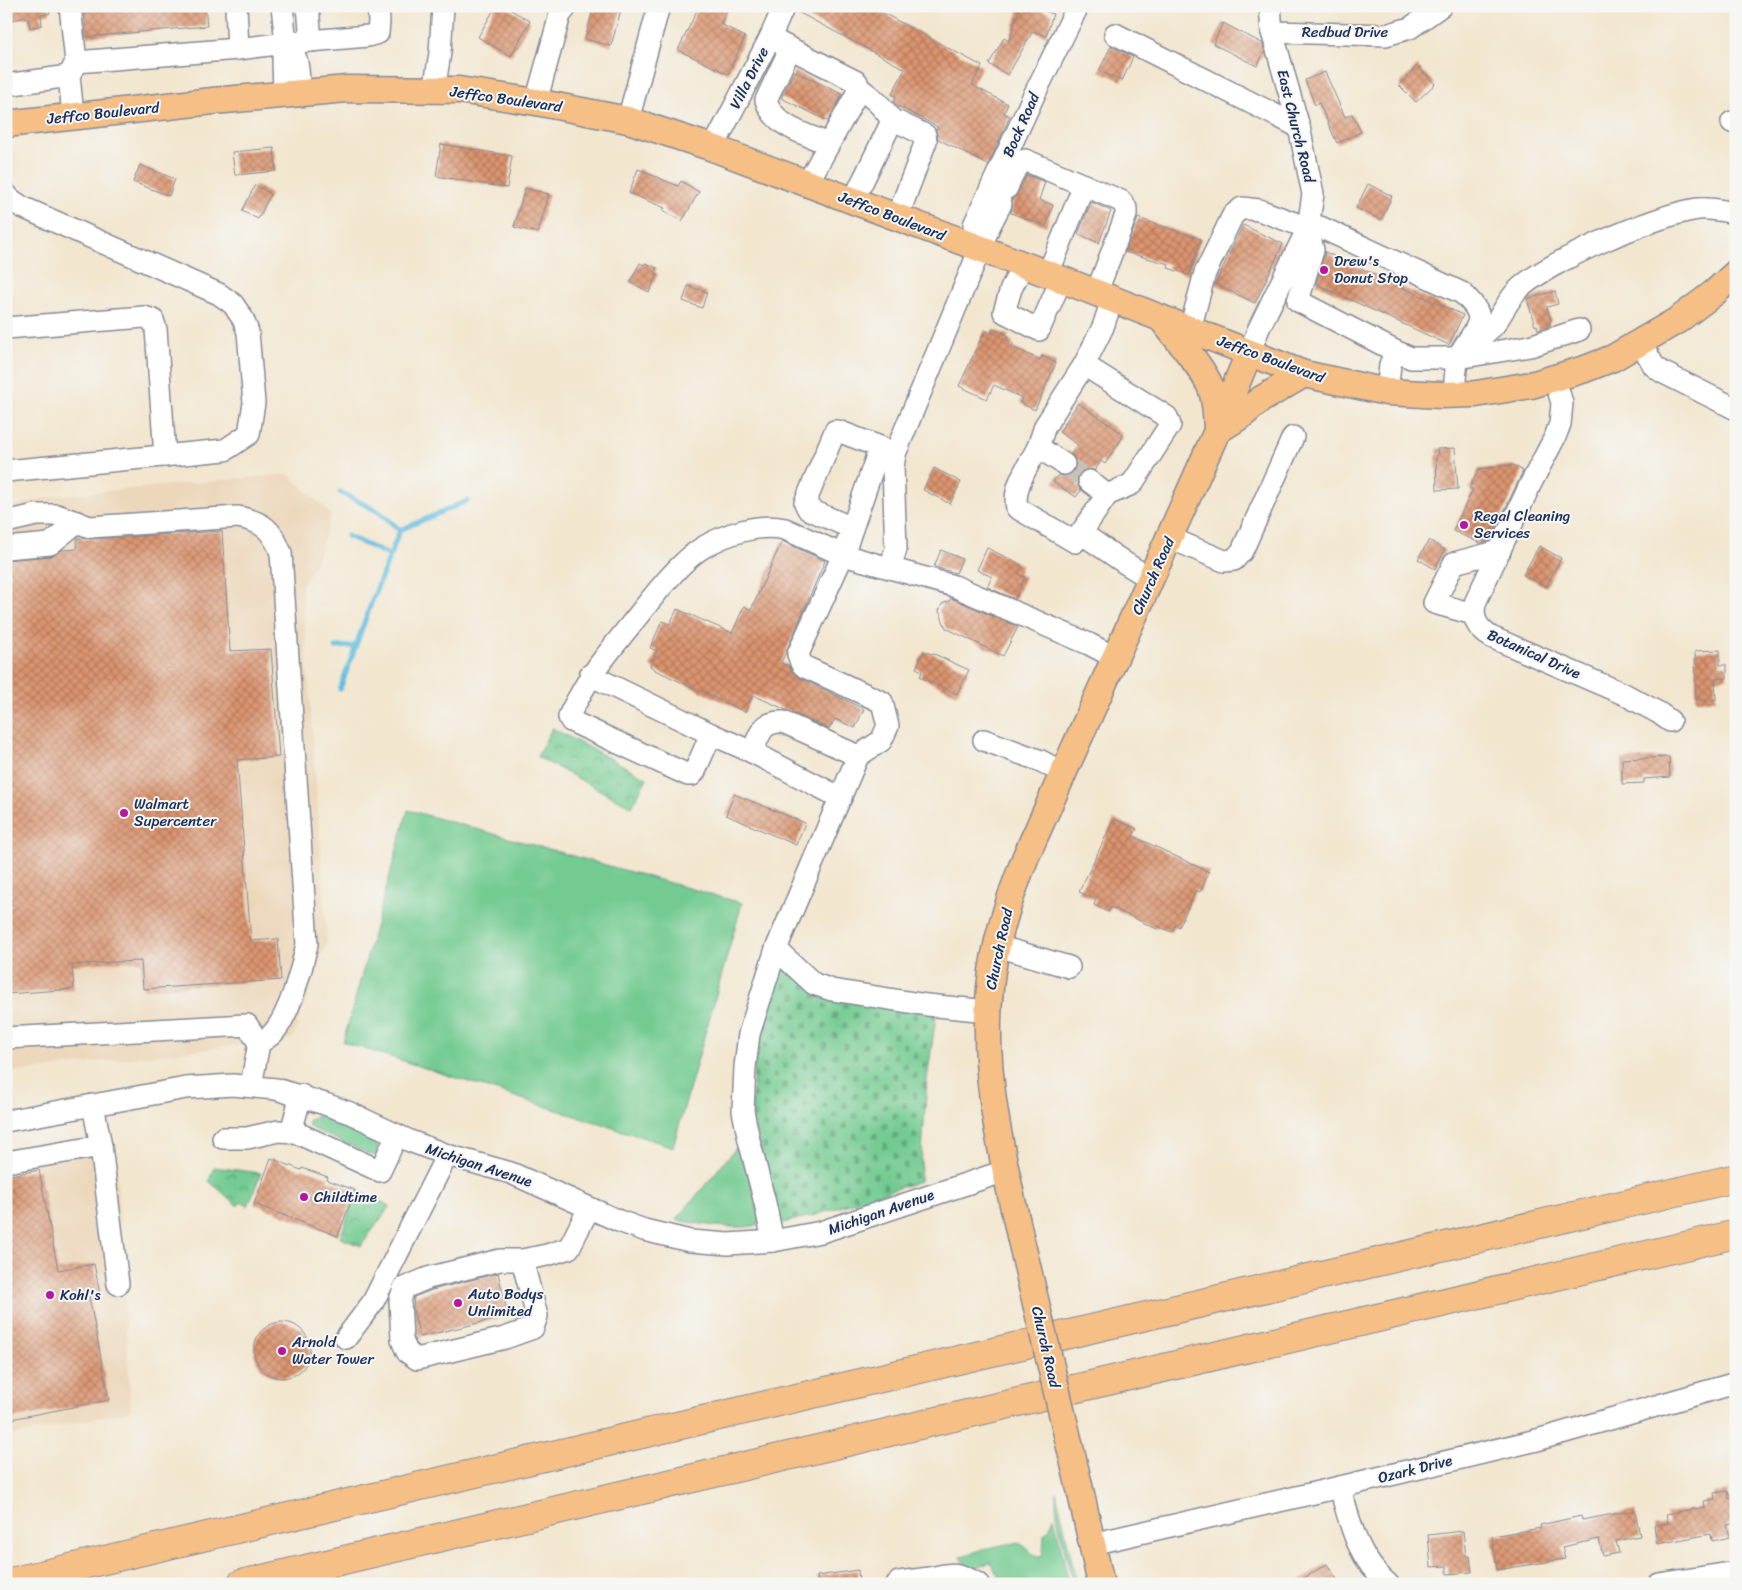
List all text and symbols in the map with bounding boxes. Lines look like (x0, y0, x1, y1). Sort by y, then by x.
street label: Redbud Drive (1302, 19, 1389, 45)
street label: Villa Drive (722, 42, 776, 114)
street label: East Church Road (1269, 67, 1323, 186)
street label: Jeffco Boulevard (447, 78, 565, 120)
street label: Bock Road (995, 87, 1047, 162)
street label: Jeffco Boulevard (45, 94, 161, 132)
street label: Jeffco Boulevard (834, 183, 950, 249)
place label: Drew's Donut Stop (1334, 248, 1408, 291)
marker: Drew's Donut Stop (1318, 264, 1330, 276)
street label: Jeffco Boulevard (1213, 327, 1329, 391)
place label: Regal Cleaning Services (1474, 503, 1570, 546)
marker: Regal Cleaning Services (1458, 519, 1470, 531)
street label: Church Road (1124, 532, 1182, 619)
street label: Botanical Drive (1483, 622, 1585, 686)
place label: Walmart Supercenter (134, 791, 217, 834)
marker: Walmart Supercenter (118, 807, 130, 819)
street label: Church Road (978, 905, 1021, 992)
street label: Michigan Avenue (422, 1136, 536, 1194)
street label: Michigan Avenue (824, 1182, 938, 1242)
place label: Childtime (314, 1184, 377, 1210)
marker: Childtime (298, 1191, 310, 1203)
place label: Auto Bodys Unlimited (467, 1281, 543, 1324)
place label: Kohl's (60, 1282, 102, 1308)
marker: Kohl's (44, 1289, 56, 1301)
marker: Auto Bodys Unlimited (452, 1297, 464, 1309)
street label: Church Road (1024, 1304, 1068, 1391)
place label: Arnold Water Tower (291, 1329, 375, 1372)
marker: Arnold Water Tower (276, 1345, 288, 1357)
street label: Ozark Drive (1375, 1447, 1455, 1491)

